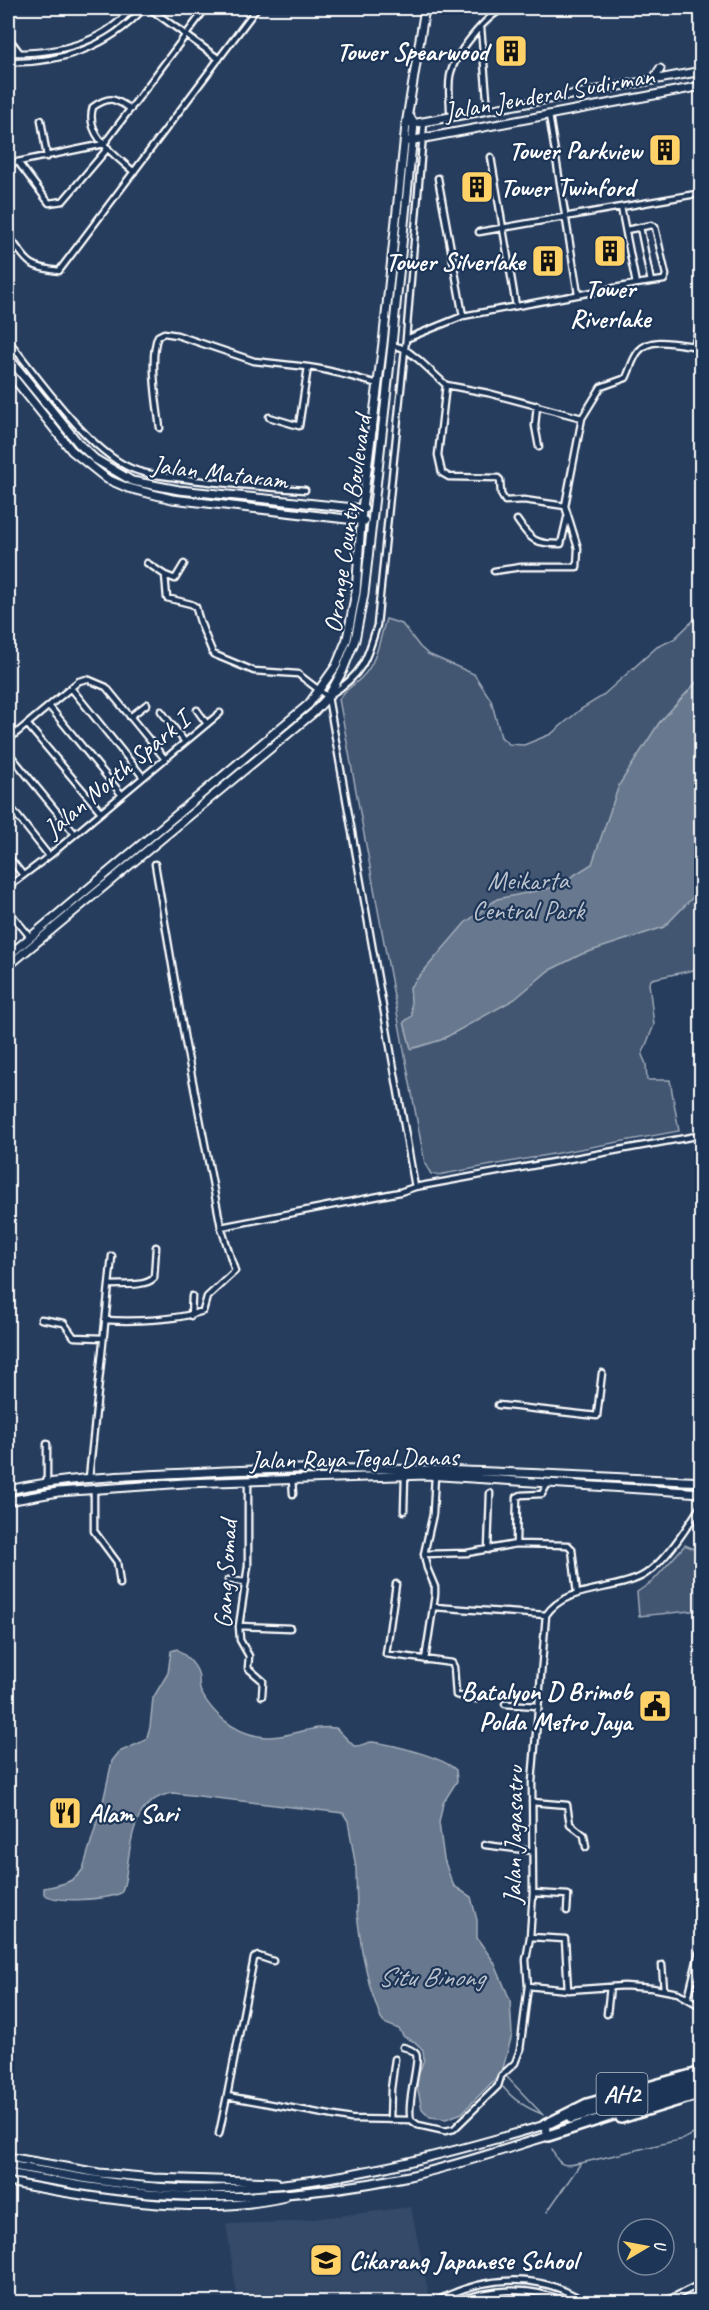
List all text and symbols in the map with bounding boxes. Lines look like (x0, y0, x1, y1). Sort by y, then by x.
building icon: Tower Spearwood (493, 33, 529, 69)
place label: Tower Spearwood (336, 35, 493, 68)
street label: Jalan Jenderal Sudirman (440, 59, 658, 129)
building icon: Tower Parkview (647, 132, 683, 168)
place label: Tower Parkview (509, 134, 645, 167)
building icon: Tower Twinford (459, 169, 495, 205)
place label: Tower Twinford (500, 171, 639, 204)
building icon: Tower Riverlake (592, 233, 628, 269)
building icon: Tower Silverlake (530, 243, 566, 279)
place label: Tower Silverlake (386, 245, 527, 278)
place label: Tower Riverlake (570, 272, 652, 335)
street label: Orange County Boulevard (316, 409, 380, 635)
street label: Jalan Mataram (148, 448, 292, 497)
street label: Jalan North Spark I (35, 700, 200, 846)
park label: Meikarta Central Park (472, 864, 587, 927)
street label: Jalan Raya Tegal Danas (247, 1440, 461, 1477)
street label: Gang Somad (206, 1515, 245, 1629)
place label: Batalyon D Brimob Polda Metro Jaya (461, 1675, 634, 1738)
public building icon: Batalyon D Brimob Polda Metro Jaya (637, 1688, 673, 1724)
street label: Jalan Jagasatru (496, 1764, 531, 1906)
restaurant icon: Alam Sari (47, 1795, 83, 1831)
place label: Alam Sari (88, 1797, 182, 1830)
water label: Situ Binong (378, 1960, 488, 1994)
road number: AH2 (596, 2073, 648, 2115)
north arrow (616, 2217, 676, 2277)
text: U (649, 2239, 671, 2253)
school or university icon: Cikarang Japanese School (308, 2242, 344, 2278)
place label: Cikarang Japanese School (349, 2244, 583, 2277)

